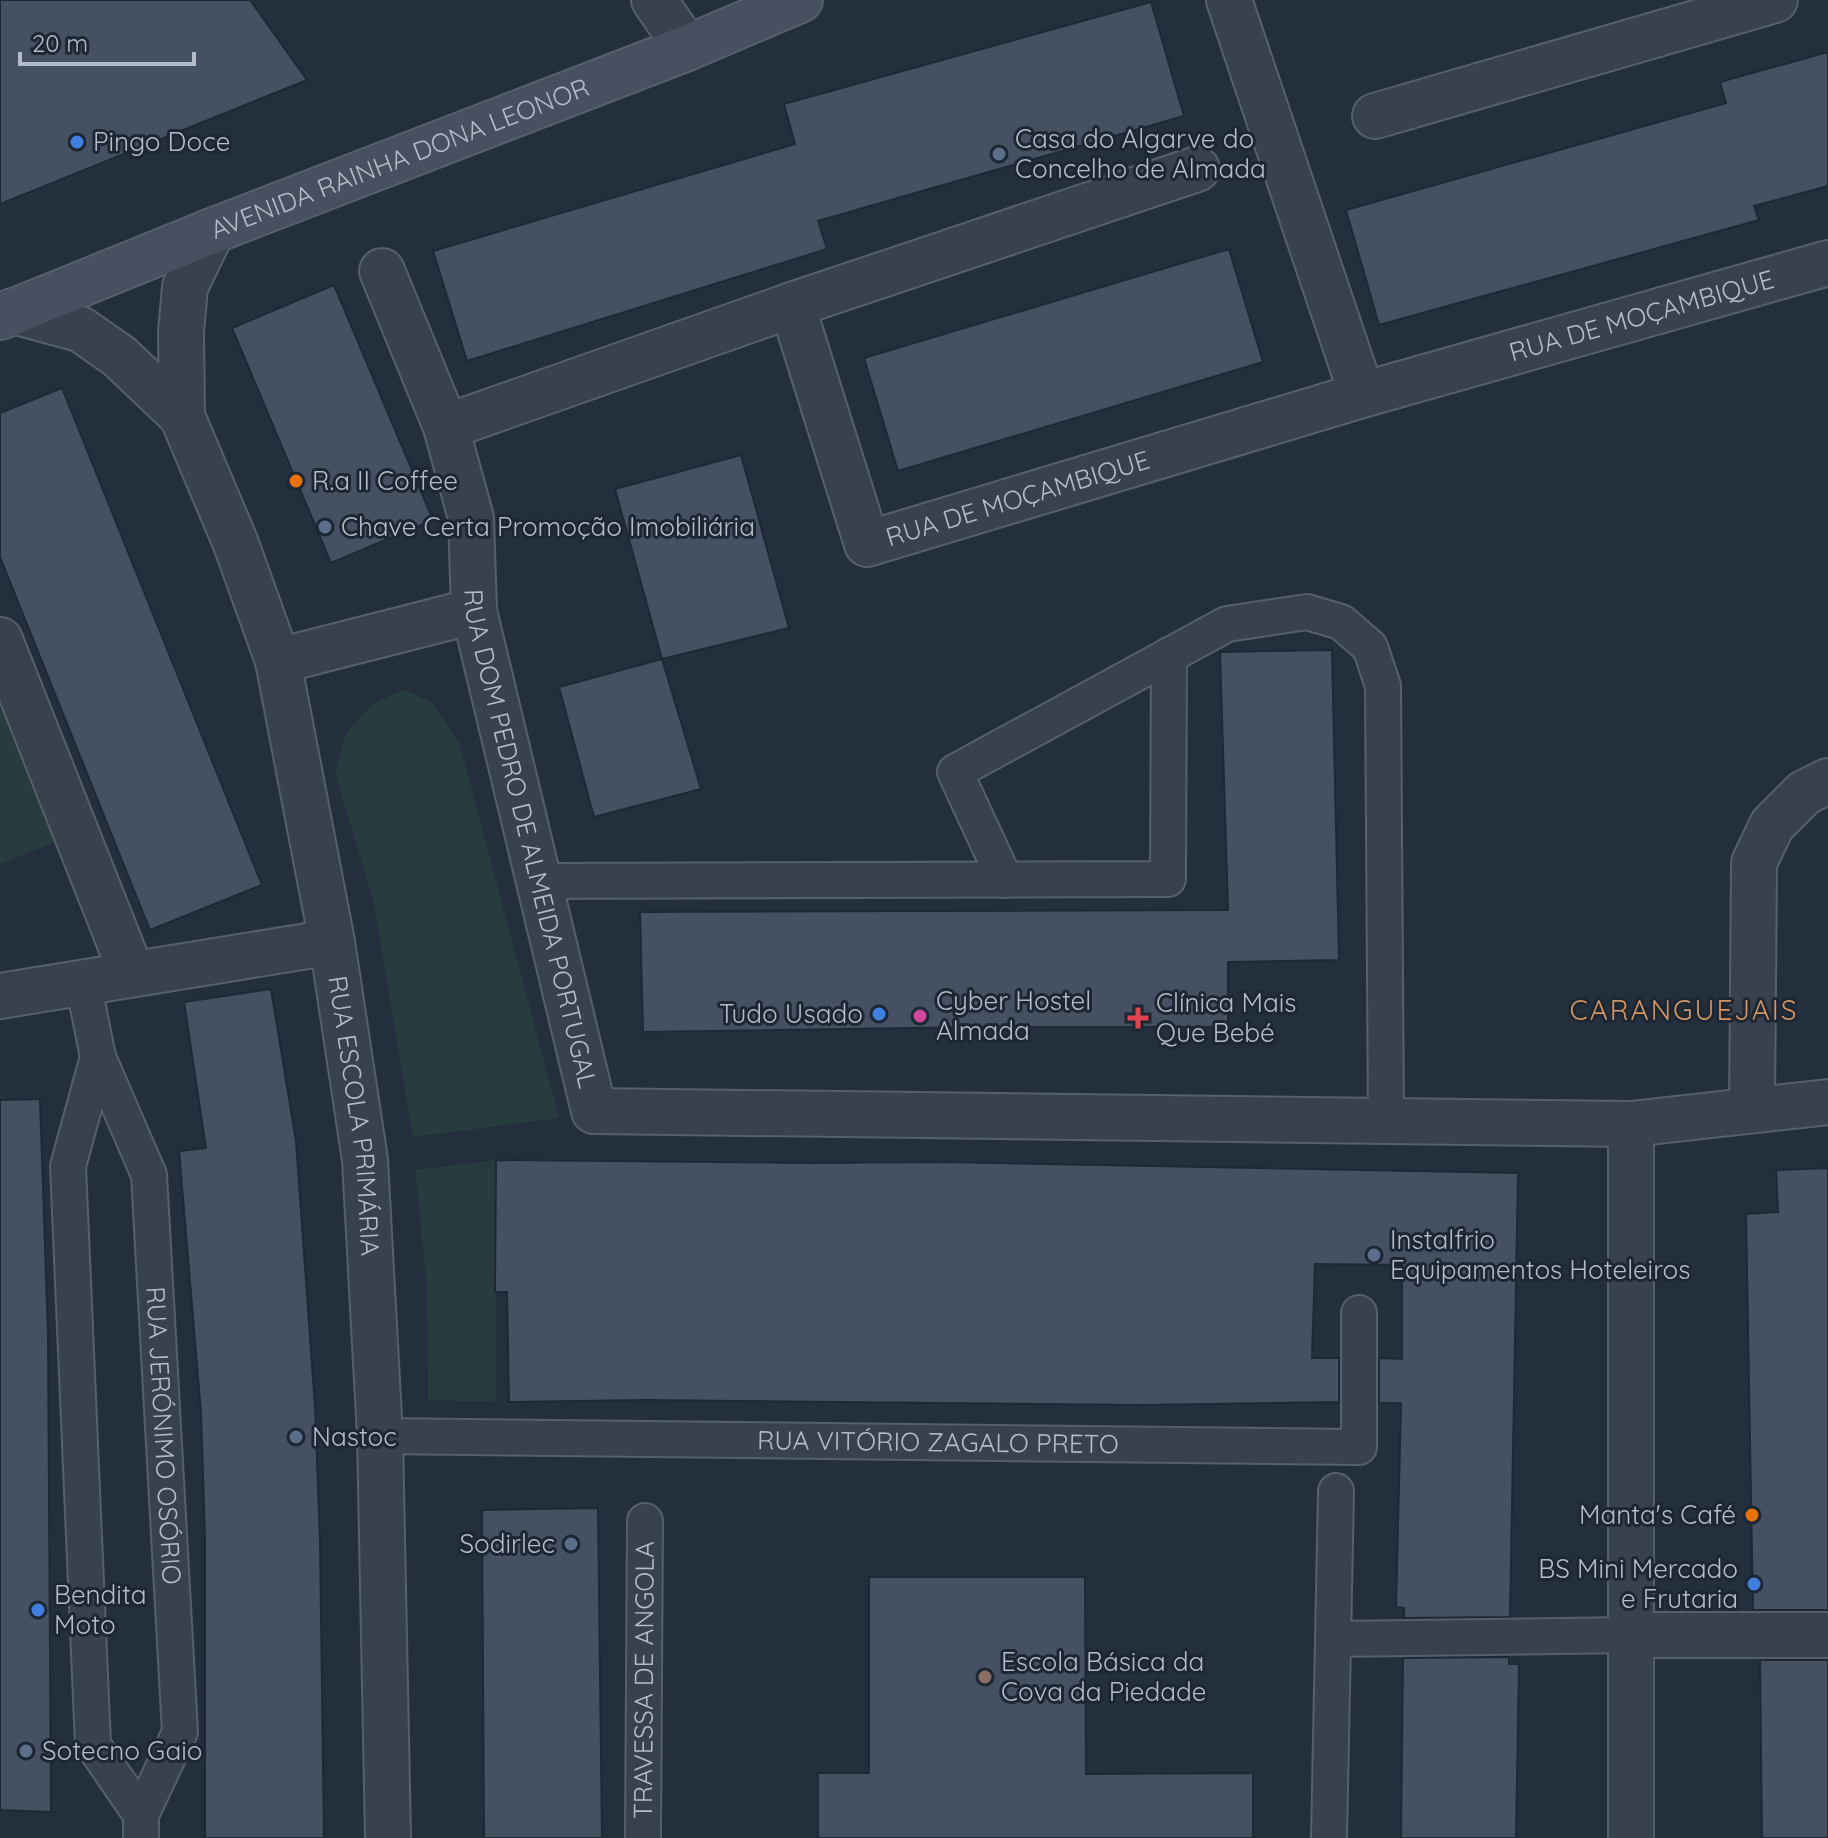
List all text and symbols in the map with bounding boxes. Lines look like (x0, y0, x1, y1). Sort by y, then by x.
scale bar (20, 16, 194, 66)
text: 20 m (32, 28, 88, 58)
street label: AVENIDA RAINHA DONA LEONOR (206, 70, 594, 246)
place label: Casa do Algarve do Concelho de Almada (1015, 122, 1266, 185)
place label: Pingo Doce (93, 125, 230, 158)
marker: Pingo Doce (68, 133, 86, 151)
marker: Casa do Algarve do Concelho de Almada (990, 145, 1008, 163)
street label: RUA DE MOÇAMBIQUE (1505, 262, 1778, 369)
street label: RUA DE MOÇAMBIQUE (882, 443, 1154, 553)
place label: R.a II Coffee (312, 464, 458, 497)
marker: R.a II Coffee (287, 472, 305, 490)
place label: Chave Certa Promoção Imobiliária (341, 510, 755, 543)
marker: Chave Certa Promoção Imobiliária (316, 518, 334, 536)
street label: RUA DOM PEDRO DE ALMEIDA PORTUGAL (457, 588, 605, 1091)
street label: RUA ESCOLA PRIMÁRIA (321, 973, 387, 1257)
place label: Cyber Hostel Almada (936, 984, 1091, 1047)
place label: Clínica Mais Que Bebé (1156, 986, 1296, 1049)
district label: CARANGUEJAIS (1569, 992, 1799, 1027)
place label: Tudo Usado (719, 997, 863, 1030)
marker: Tudo Usado (870, 1005, 888, 1023)
marker: Cyber Hostel Almada (911, 1007, 929, 1025)
marker: Clínica Mais Que Bebé (1127, 1007, 1149, 1029)
place label: Instalfrio Equipamentos Hoteleiros (1390, 1223, 1690, 1286)
marker: Instalfrio Equipamentos Hoteleiros (1365, 1246, 1383, 1264)
street label: RUA JERÓNIMO OSÓRIO (139, 1285, 189, 1586)
place label: Nastoc (312, 1420, 397, 1453)
street label: RUA VITÓRIO ZAGALO PRETO (757, 1423, 1119, 1460)
marker: Nastoc (287, 1428, 305, 1446)
place label: Manta's Café (1579, 1498, 1736, 1531)
marker: Manta's Café (1743, 1506, 1761, 1524)
place label: Sodirlec (459, 1527, 555, 1560)
marker: Sodirlec (562, 1535, 580, 1553)
street label: TRAVESSA DE ANGOLA (626, 1541, 661, 1819)
place label: BS Mini Mercado e Frutaria (1538, 1552, 1738, 1615)
marker: BS Mini Mercado e Frutaria (1745, 1575, 1763, 1593)
place label: Bendita Moto (54, 1578, 147, 1641)
marker: Bendita Moto (29, 1601, 47, 1619)
place label: Escola Básica da Cova da Piedade (1001, 1645, 1206, 1708)
marker: Escola Básica da Cova da Piedade (976, 1668, 994, 1686)
place label: Sotecno Gaio (42, 1734, 202, 1767)
marker: Sotecno Gaio (17, 1742, 35, 1760)

